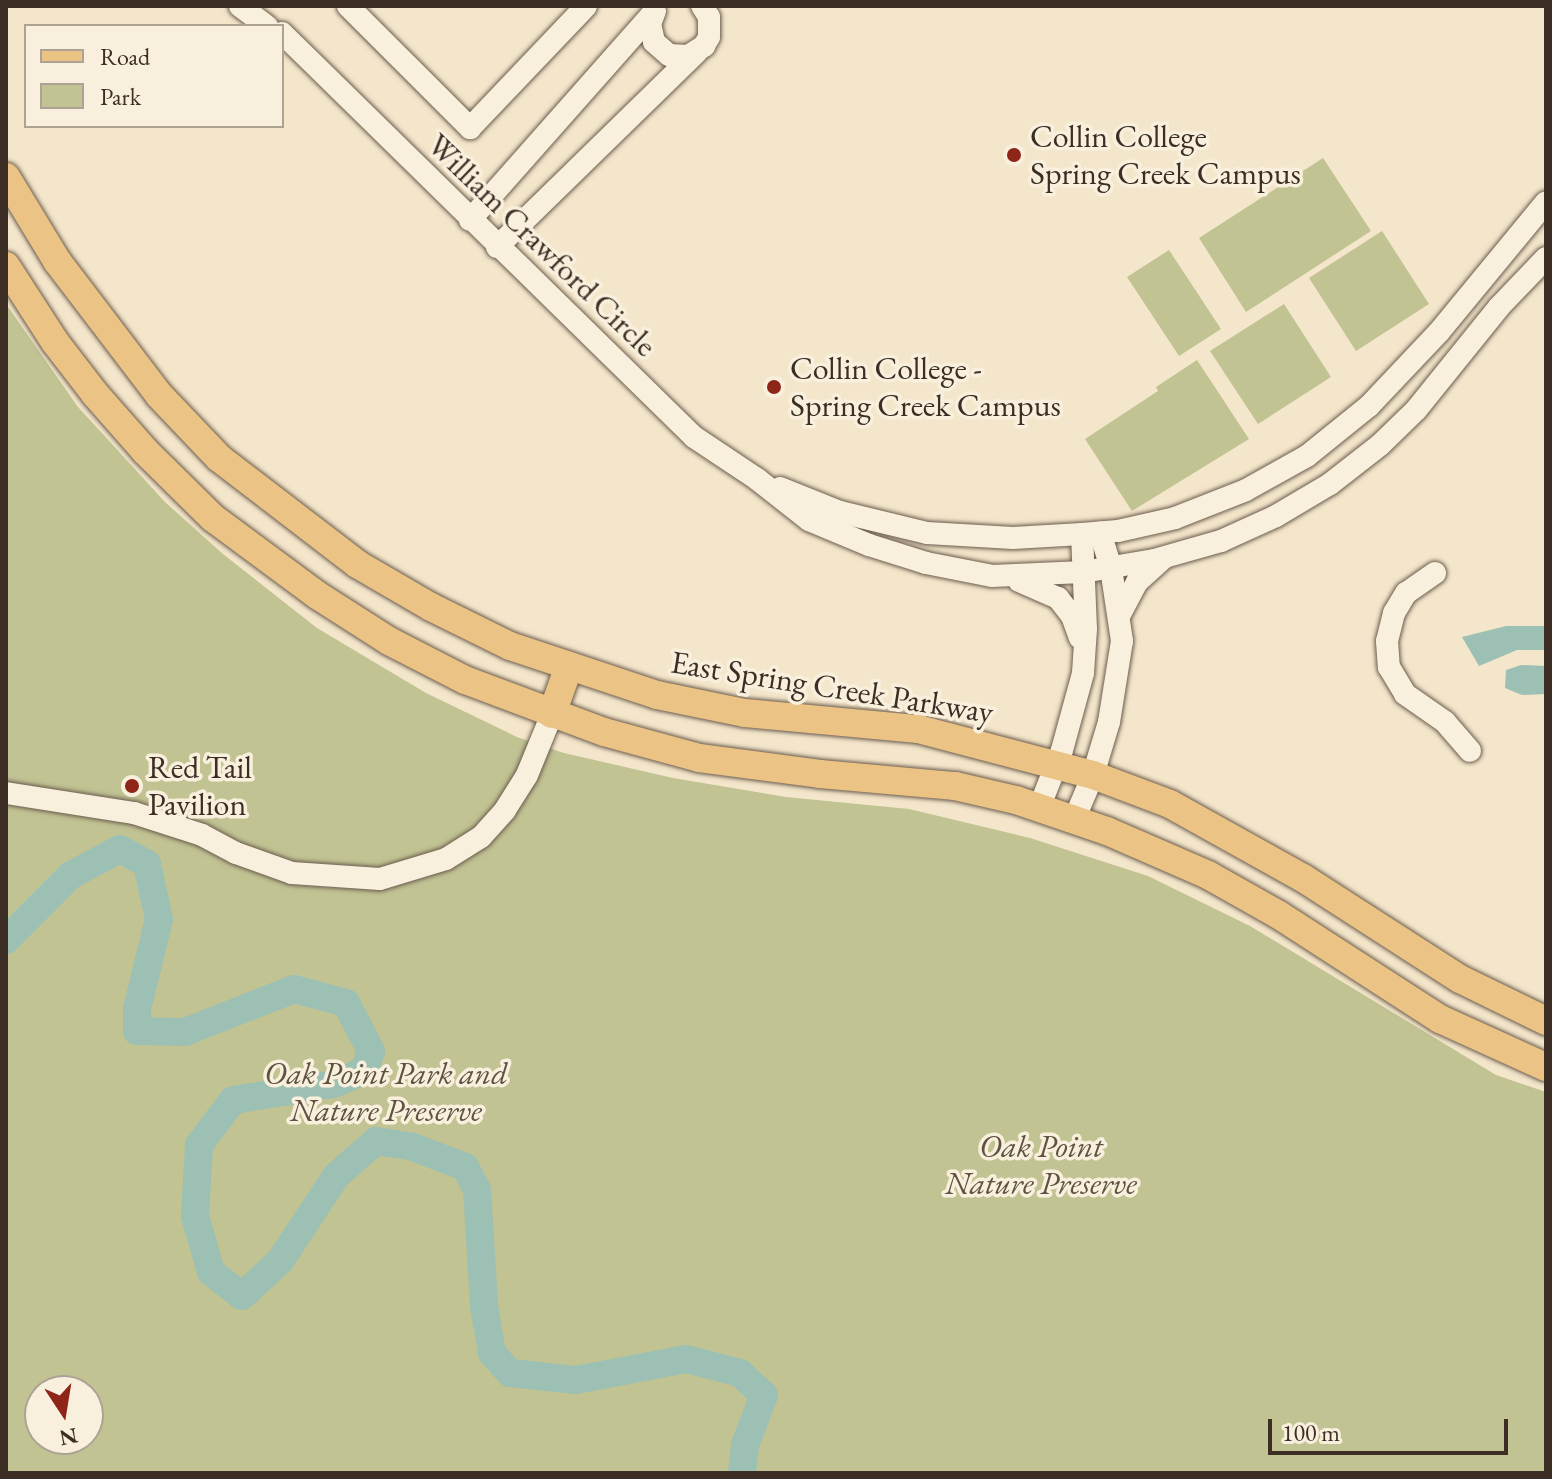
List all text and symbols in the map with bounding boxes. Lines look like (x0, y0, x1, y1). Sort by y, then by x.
legend (24, 24, 284, 128)
text: Road (100, 41, 150, 72)
text: Park (100, 81, 141, 112)
place label: Collin College Spring Creek Campus (1030, 118, 1301, 193)
street label: William Crawford Circle (419, 126, 665, 364)
marker: Collin College Spring Creek Campus (1005, 146, 1023, 164)
place label: Collin College - Spring Creek Campus (790, 350, 1061, 425)
marker: Collin College - Spring Creek Campus (765, 378, 783, 396)
street label: East Spring Creek Parkway (668, 643, 996, 731)
place label: Red Tail Pavilion (148, 749, 252, 824)
marker: Red Tail Pavilion (123, 777, 141, 795)
park label: Oak Point Park and Nature Preserve (264, 1055, 508, 1130)
park label: Oak Point Nature Preserve (945, 1128, 1137, 1203)
north arrow (24, 1375, 104, 1455)
scale bar (1272, 1403, 1512, 1453)
text: 100 m (1282, 1417, 1340, 1448)
text: N (57, 1421, 80, 1453)

